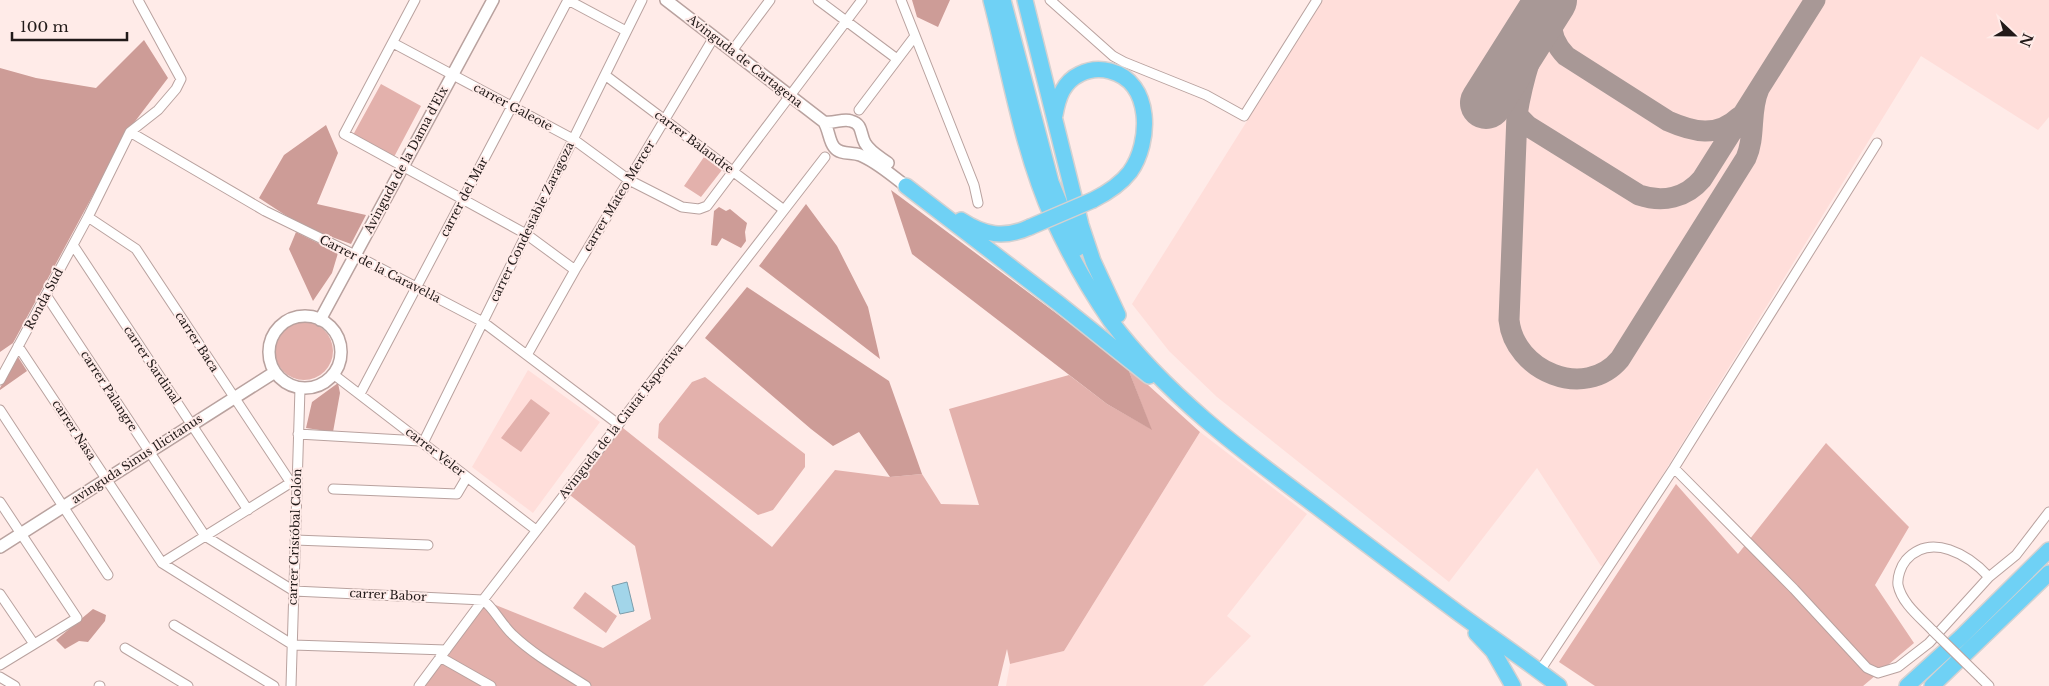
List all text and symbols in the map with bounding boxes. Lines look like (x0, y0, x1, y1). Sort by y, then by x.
scale bar (12, 10, 128, 42)
street label: Avinguda de Cartagena (684, 10, 806, 110)
north arrow (1989, 10, 2039, 60)
text: 100 m (20, 17, 69, 36)
text: N (2015, 30, 2037, 49)
street label: carrer Galeote (471, 79, 555, 134)
street label: Avinguda de la Dama d'Elx (360, 83, 451, 237)
street label: carrer Balandre (652, 107, 737, 176)
street label: carrer Mateo Mercer (579, 137, 658, 254)
street label: carrer Condestable Zaragoza (486, 139, 577, 304)
street label: carrer del Mar (436, 154, 491, 239)
street label: Carrer de la Caravel·la (317, 231, 444, 306)
street label: Ronda Sud (21, 265, 66, 332)
street label: carrer Baca (172, 309, 223, 375)
street label: carrer Sardinal (121, 323, 184, 407)
street label: Avinguda de la Ciutat Esportiva (555, 340, 686, 502)
street label: carrer Palangre (78, 347, 141, 434)
street label: carrer Nasa (49, 397, 100, 463)
street label: avinguda Sinus Ilicitanus (69, 411, 205, 506)
street label: carrer Veler (403, 424, 468, 480)
street label: carrer Cristóbal Colón (285, 468, 304, 606)
street label: carrer Babor (349, 585, 427, 604)

